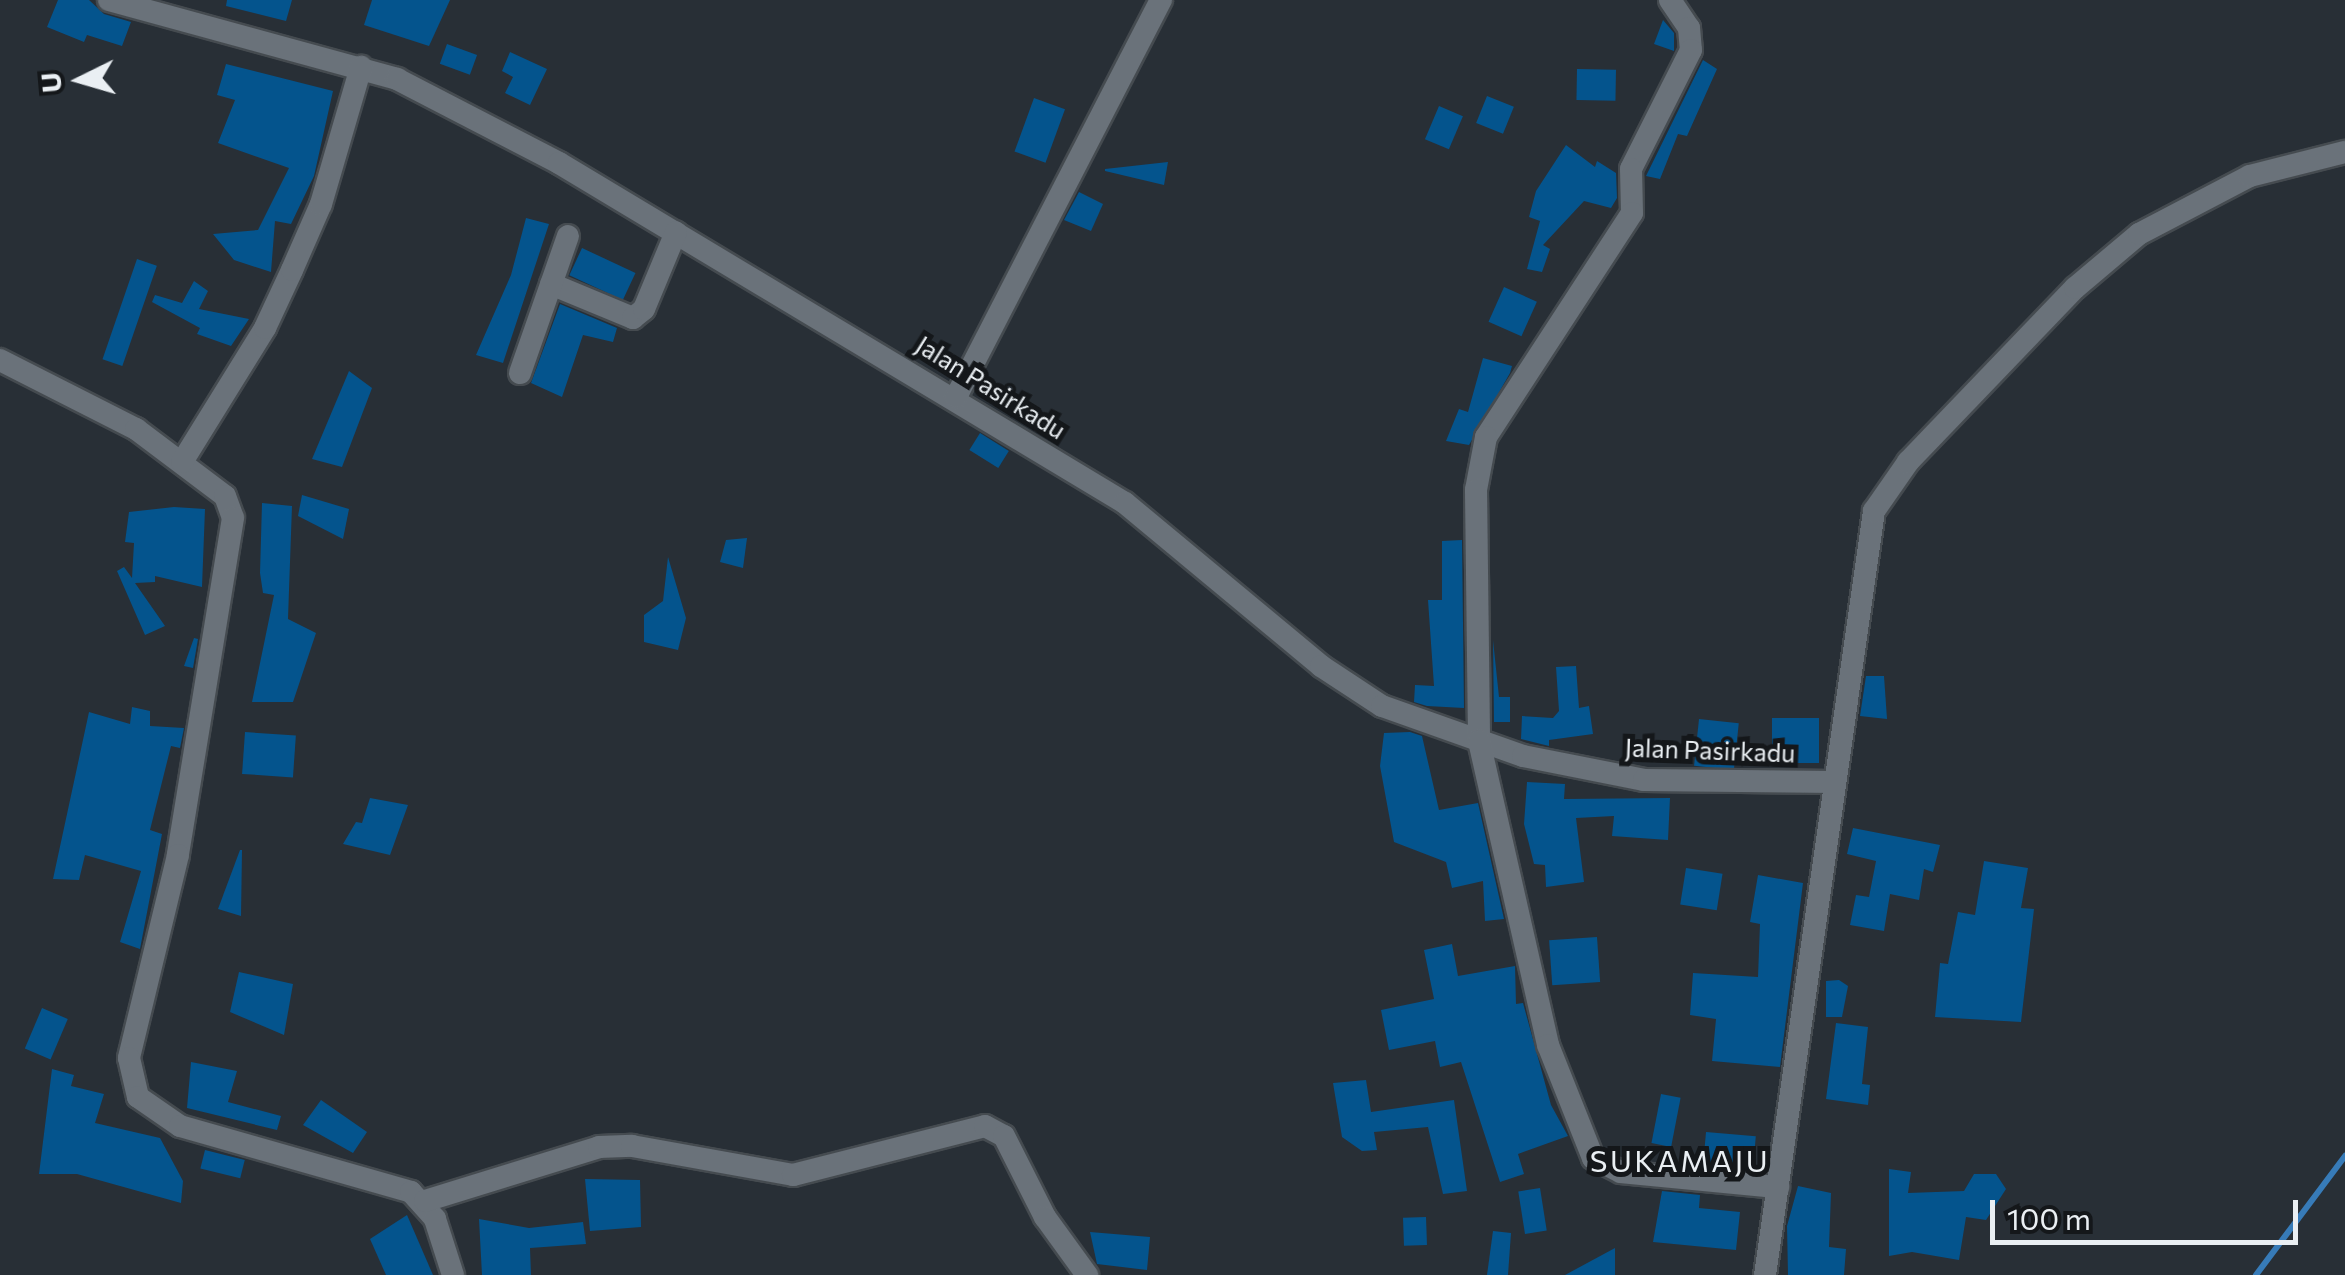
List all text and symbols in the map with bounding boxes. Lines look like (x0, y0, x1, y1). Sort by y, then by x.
north arrow (30, 30, 130, 130)
text: U (32, 71, 68, 94)
street label: Jalan Pasirkadu (911, 329, 1071, 445)
street label: Jalan Pasirkadu (1624, 732, 1796, 768)
district label: SUKAMAJU (1590, 1142, 1770, 1178)
scale bar (1995, 1180, 2302, 1242)
text: 100 m (2007, 1199, 2091, 1236)

